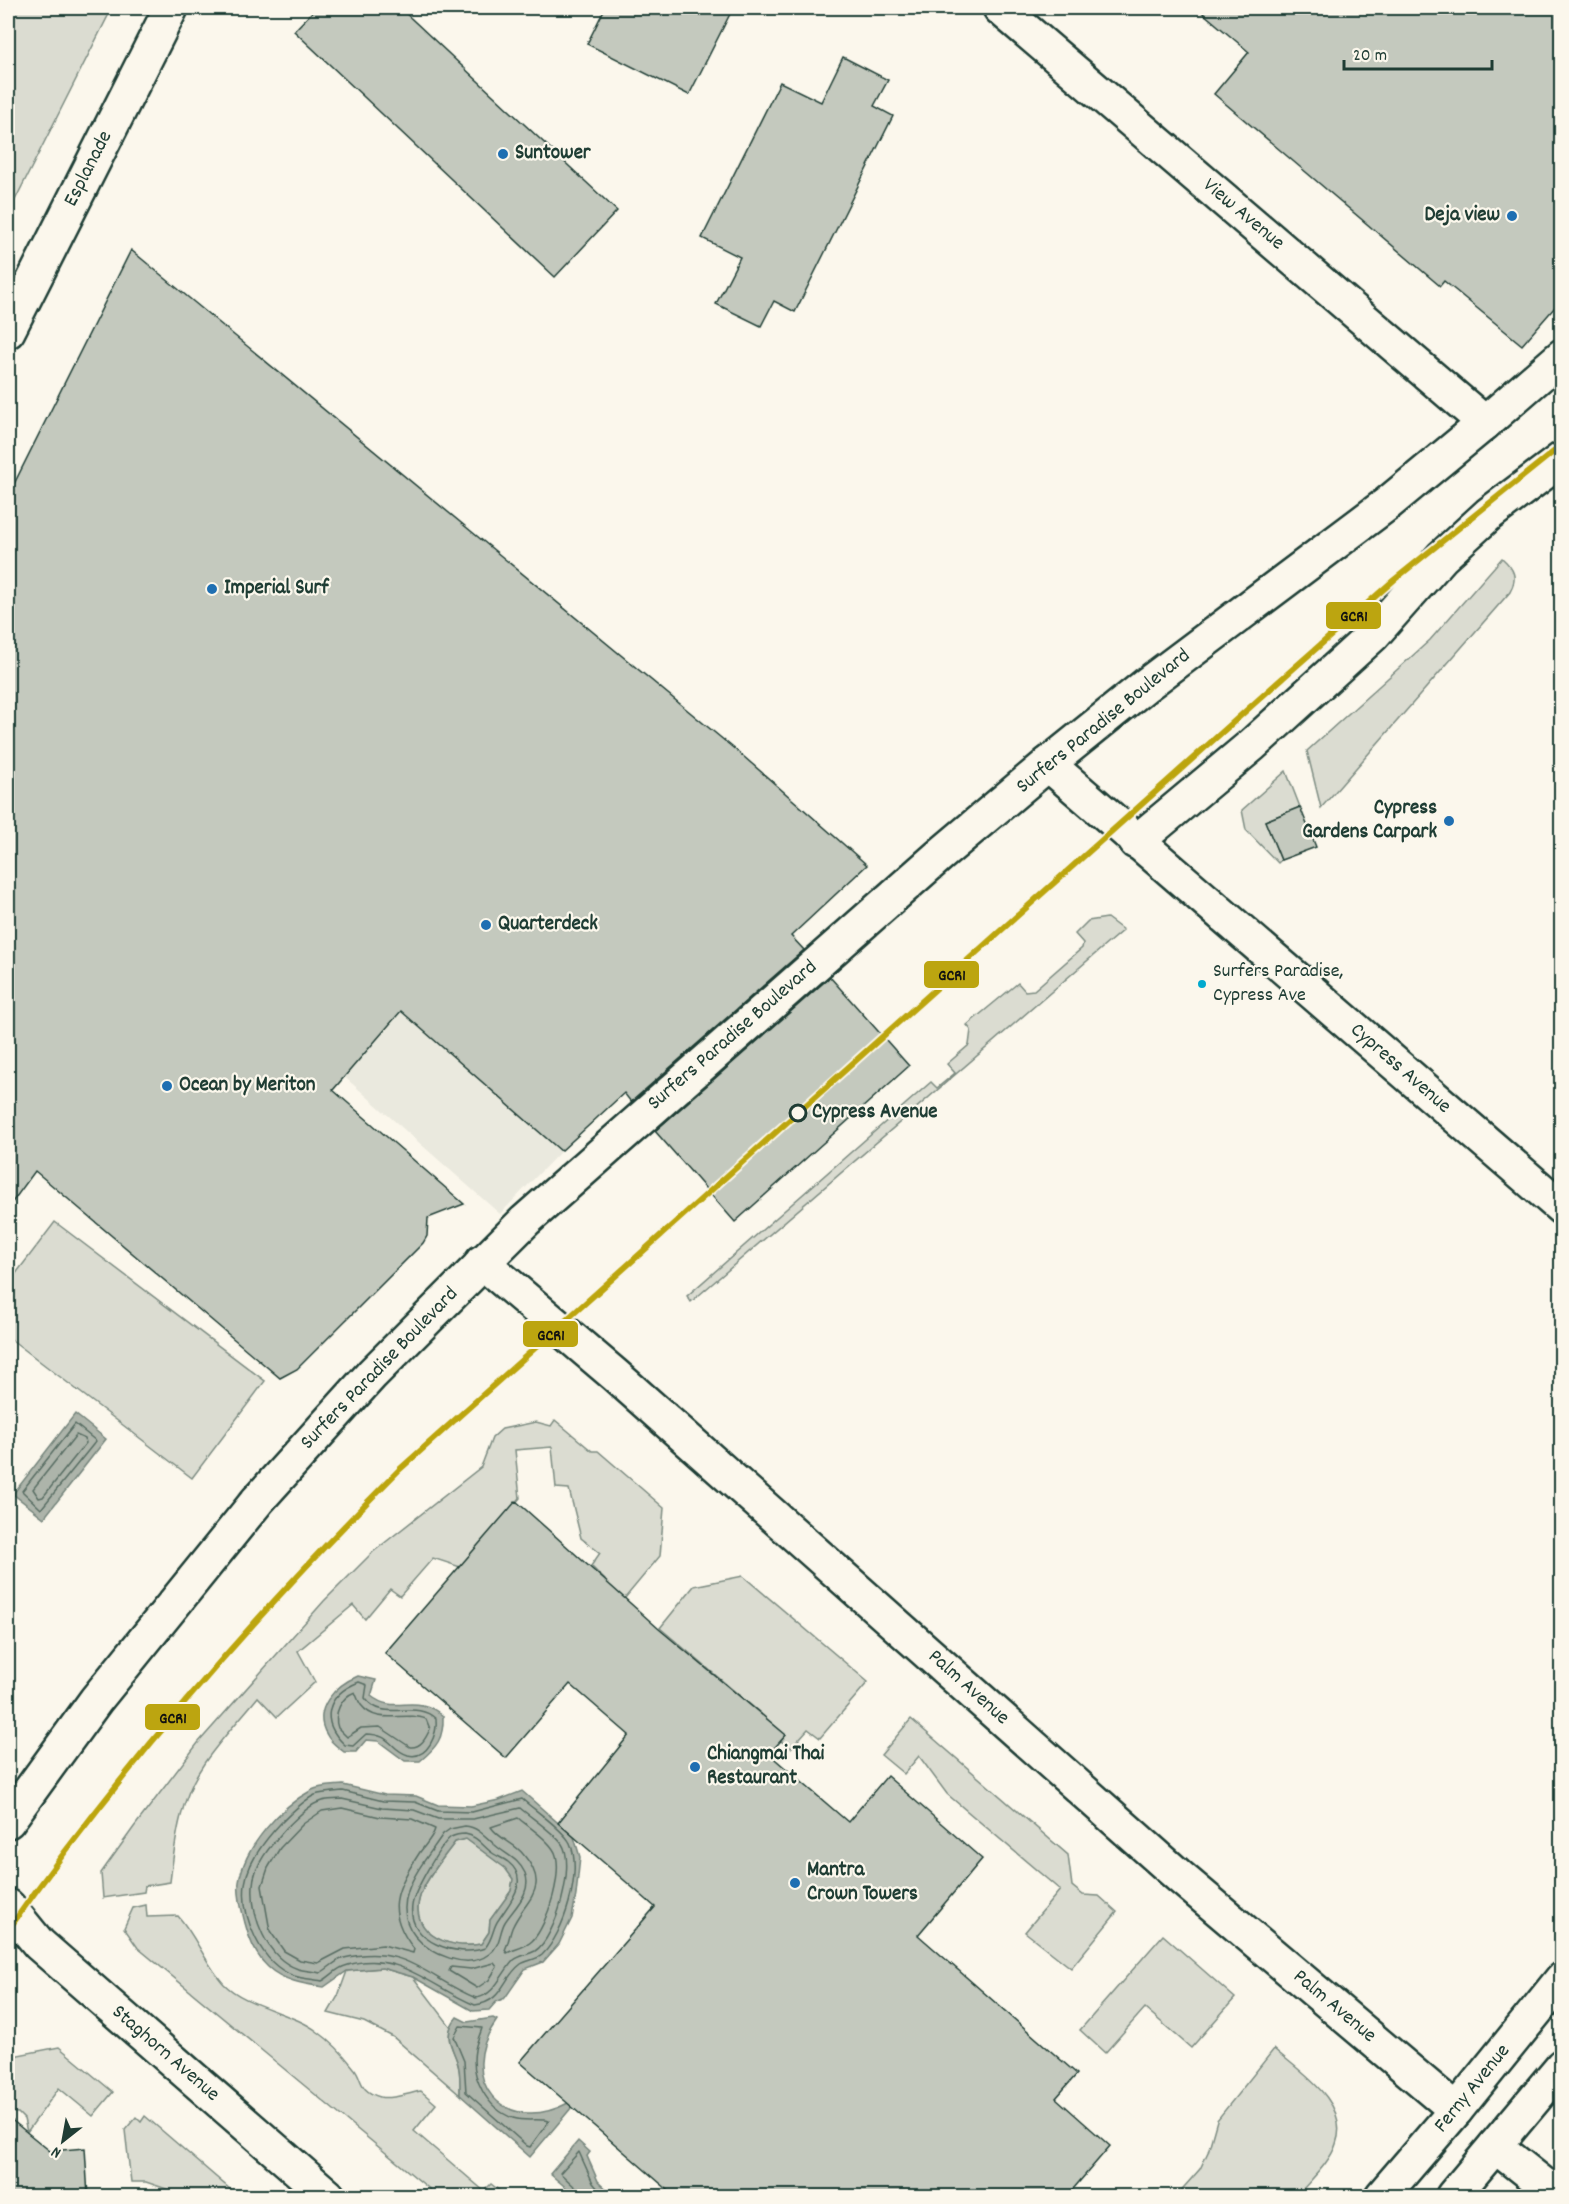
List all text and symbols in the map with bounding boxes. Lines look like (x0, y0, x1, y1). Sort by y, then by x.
scale bar (1344, 33, 1492, 71)
text: 20 m (1353, 44, 1387, 69)
street label: Esplanade (57, 126, 121, 212)
place label: Suntower (515, 139, 592, 169)
marker: Suntower (496, 147, 510, 161)
street label: View Avenue (1195, 172, 1291, 258)
place label: Deja view (1424, 201, 1500, 231)
marker: Deja view (1505, 209, 1519, 223)
place label: Imperial Surf (224, 574, 330, 604)
marker: Imperial Surf (205, 582, 219, 596)
line badge: GCR1 (1325, 601, 1382, 630)
text: GCR1 (1340, 606, 1368, 629)
street label: Surfers Paradise Boulevard (1010, 642, 1198, 802)
place label: Cypress Gardens Carpark (1302, 794, 1437, 848)
marker: Cypress Gardens Carpark (1442, 814, 1456, 828)
place label: Quarterdeck (498, 910, 598, 940)
marker: Quarterdeck (479, 918, 493, 932)
street label: Surfers Paradise Boulevard (641, 954, 825, 1118)
place label: Surfers Paradise, Cypress Ave (1213, 958, 1343, 1010)
line badge: GCR1 (923, 960, 980, 989)
text: GCR1 (938, 965, 966, 988)
marker: Surfers Paradise, Cypress Ave (1196, 978, 1208, 990)
street label: Cypress Avenue (1343, 1016, 1457, 1122)
place label: Ocean by Meriton (179, 1071, 316, 1101)
marker: Ocean by Meriton (160, 1079, 174, 1093)
place label: Cypress Avenue (812, 1098, 938, 1128)
marker: Cypress Avenue (789, 1104, 807, 1122)
street label: Surfers Paradise Boulevard (294, 1281, 466, 1457)
line badge: GCR1 (522, 1320, 579, 1348)
text: GCR1 (537, 1325, 565, 1348)
street label: Palm Avenue (920, 1643, 1016, 1733)
line badge: GCR1 (144, 1703, 201, 1731)
text: GCR1 (159, 1708, 187, 1731)
place label: Chiangmai Thai Restaurant (707, 1740, 824, 1794)
marker: Chiangmai Thai Restaurant (688, 1760, 702, 1774)
place label: Mantra Crown Towers (807, 1856, 918, 1910)
marker: Mantra Crown Towers (788, 1876, 802, 1890)
street label: Palm Avenue (1286, 1963, 1382, 2051)
street label: Staghorn Avenue (104, 1998, 226, 2110)
street label: Ferny Avenue (1428, 2038, 1518, 2140)
north arrow (33, 2111, 93, 2171)
text: N (47, 2140, 66, 2164)

